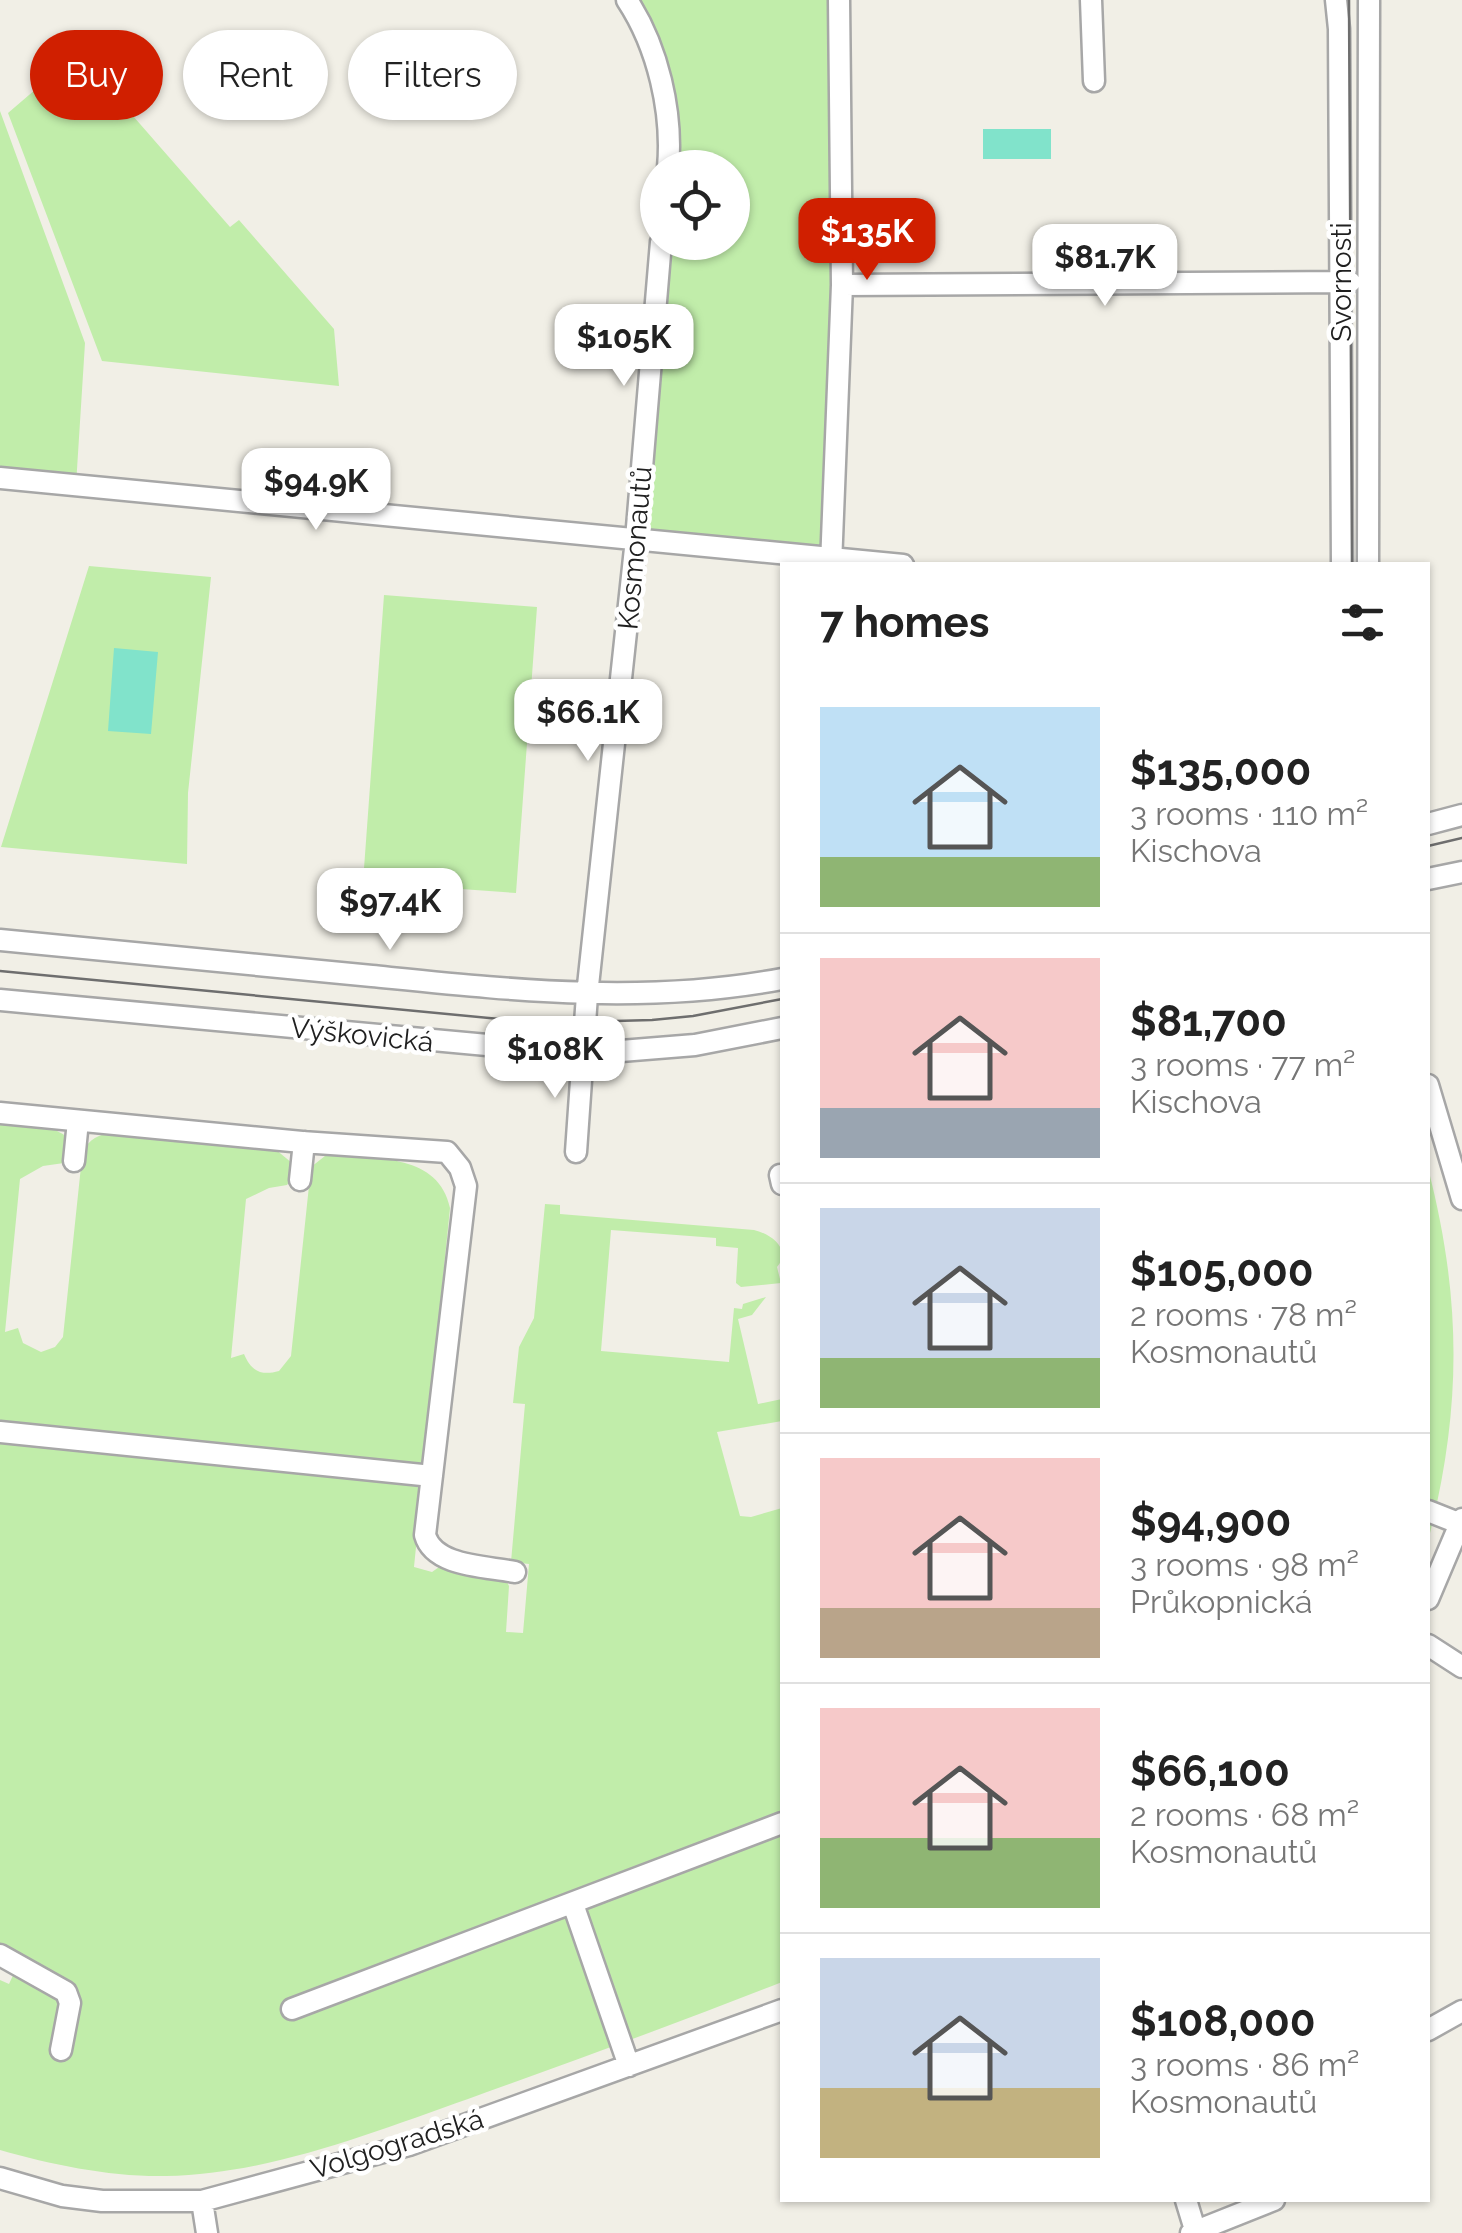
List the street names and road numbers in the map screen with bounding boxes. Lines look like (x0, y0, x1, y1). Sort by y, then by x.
street label: Svornosti (1325, 222, 1358, 342)
street label: Kosmonautů (611, 465, 659, 631)
street label: Výškovická (289, 1011, 435, 1059)
street label: Volgogradská (307, 2102, 487, 2186)

